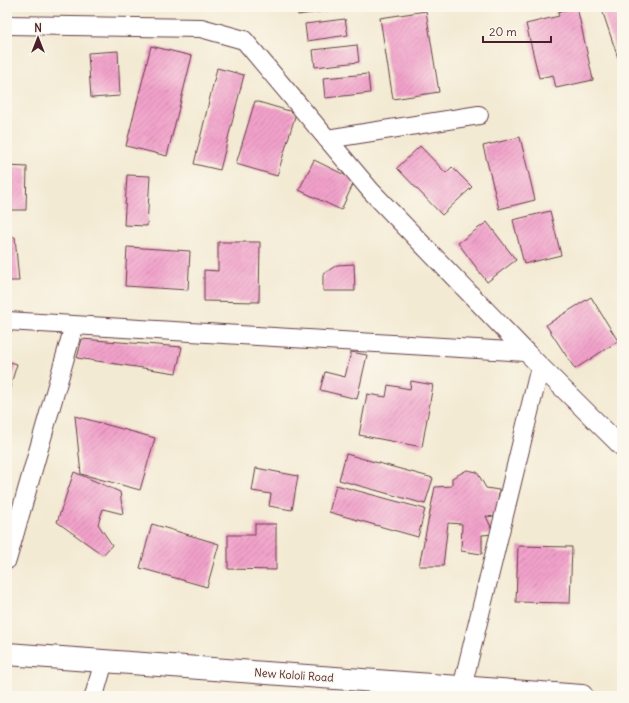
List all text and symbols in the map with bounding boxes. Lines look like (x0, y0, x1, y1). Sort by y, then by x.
north arrow (18, 18, 58, 58)
scale bar (483, 18, 551, 44)
text: N (34, 21, 42, 35)
text: 20 m (489, 24, 517, 39)
street label: New Kololi Road (254, 665, 335, 685)

